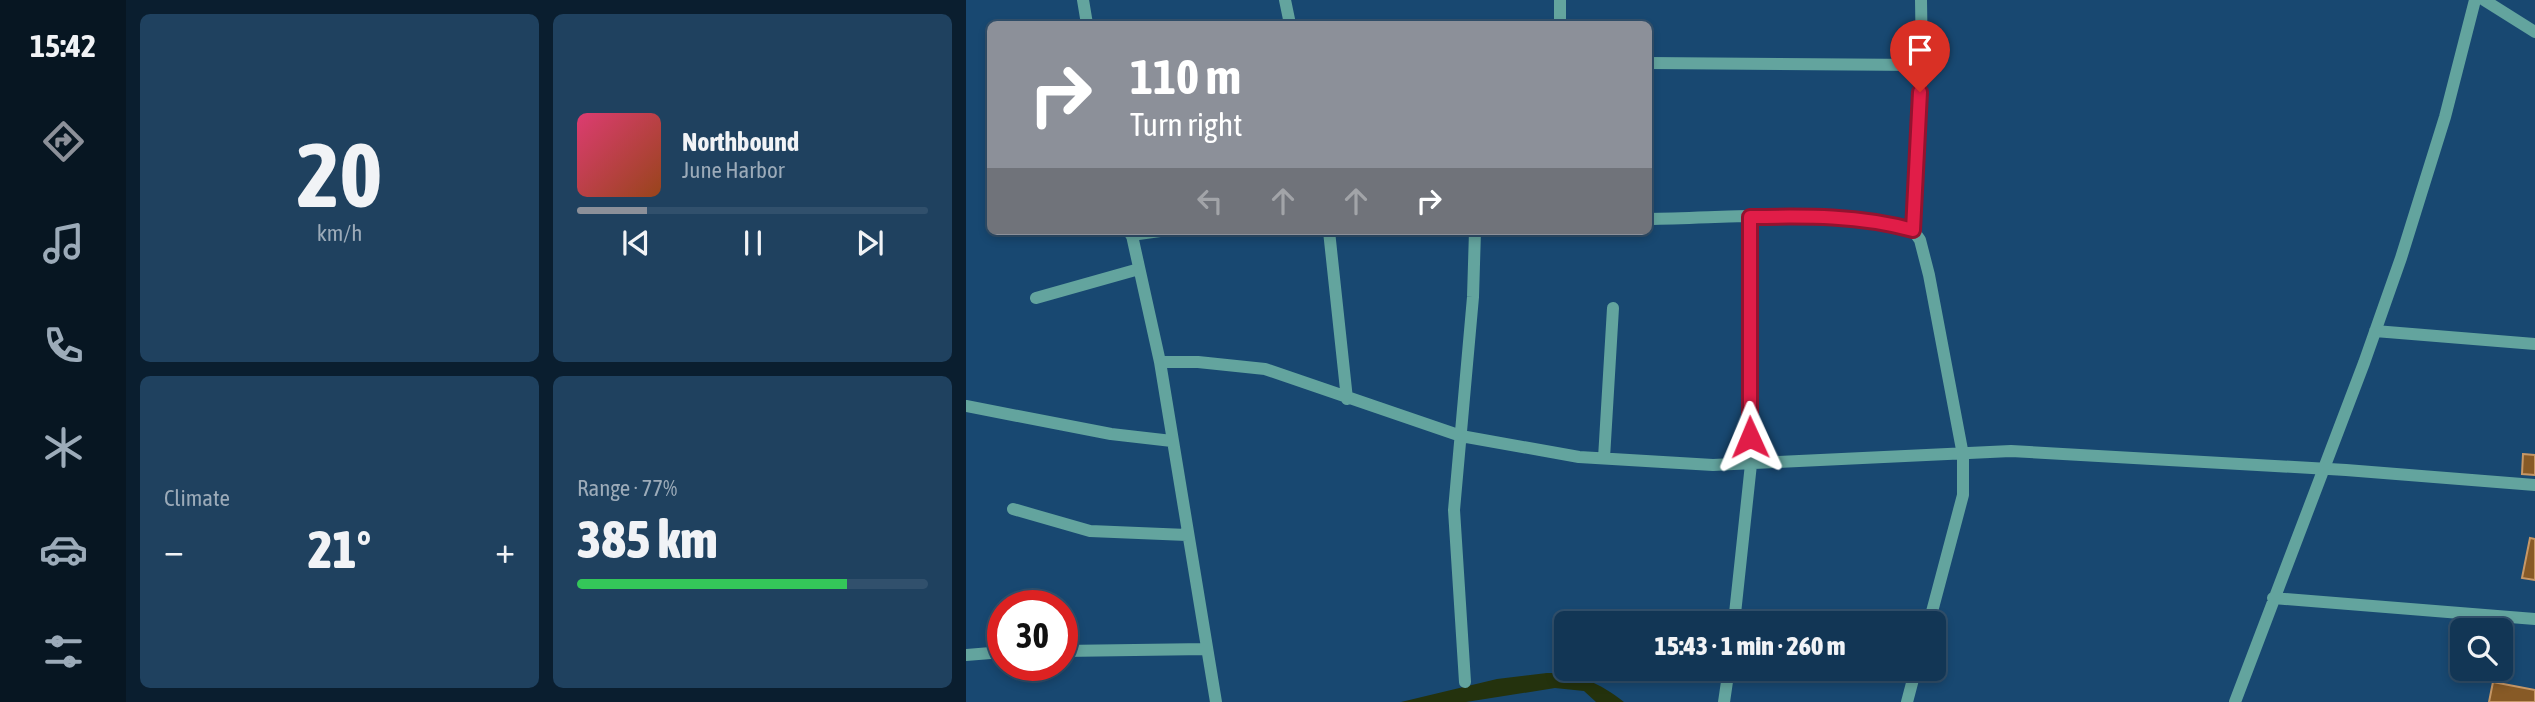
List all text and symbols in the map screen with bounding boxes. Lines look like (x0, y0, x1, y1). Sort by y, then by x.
pin (1890, 20, 1950, 92)
text: 15:42 (30, 27, 96, 64)
icon: arrive (1901, 31, 1939, 69)
text: 110 m (1130, 48, 1241, 104)
icon: right (1015, 49, 1106, 140)
text: Turn right (1130, 106, 1243, 143)
icon: directions (39, 117, 88, 166)
text: 20 (297, 122, 382, 226)
text: Northbound (682, 127, 799, 157)
text: June Harbor (682, 157, 785, 183)
icon: left (1191, 182, 1229, 220)
icon: ahead (1264, 182, 1302, 220)
icon: ahead (1337, 182, 1375, 220)
icon: right (1410, 182, 1448, 220)
icon: music (39, 219, 88, 268)
text: km/h (317, 220, 362, 246)
icon: previous (617, 224, 655, 262)
icon: pause (734, 224, 772, 262)
icon: next (851, 224, 889, 262)
icon: phone (39, 321, 88, 370)
position arrow (1713, 400, 1787, 474)
icon: climate (39, 423, 88, 472)
text: Range · 77% (577, 475, 677, 501)
text: Climate (164, 485, 230, 511)
text: 385 km (577, 509, 718, 569)
text: 21° (308, 519, 371, 579)
icon: car (39, 525, 88, 574)
text: − (164, 528, 184, 571)
text: + (495, 528, 515, 571)
speed limit sign: 30 (987, 590, 1078, 681)
map controls (2450, 618, 2513, 681)
button: search (2450, 618, 2513, 681)
icon: filters (39, 627, 88, 676)
text: 15:43 · 1 min · 260 m (1655, 631, 1845, 661)

